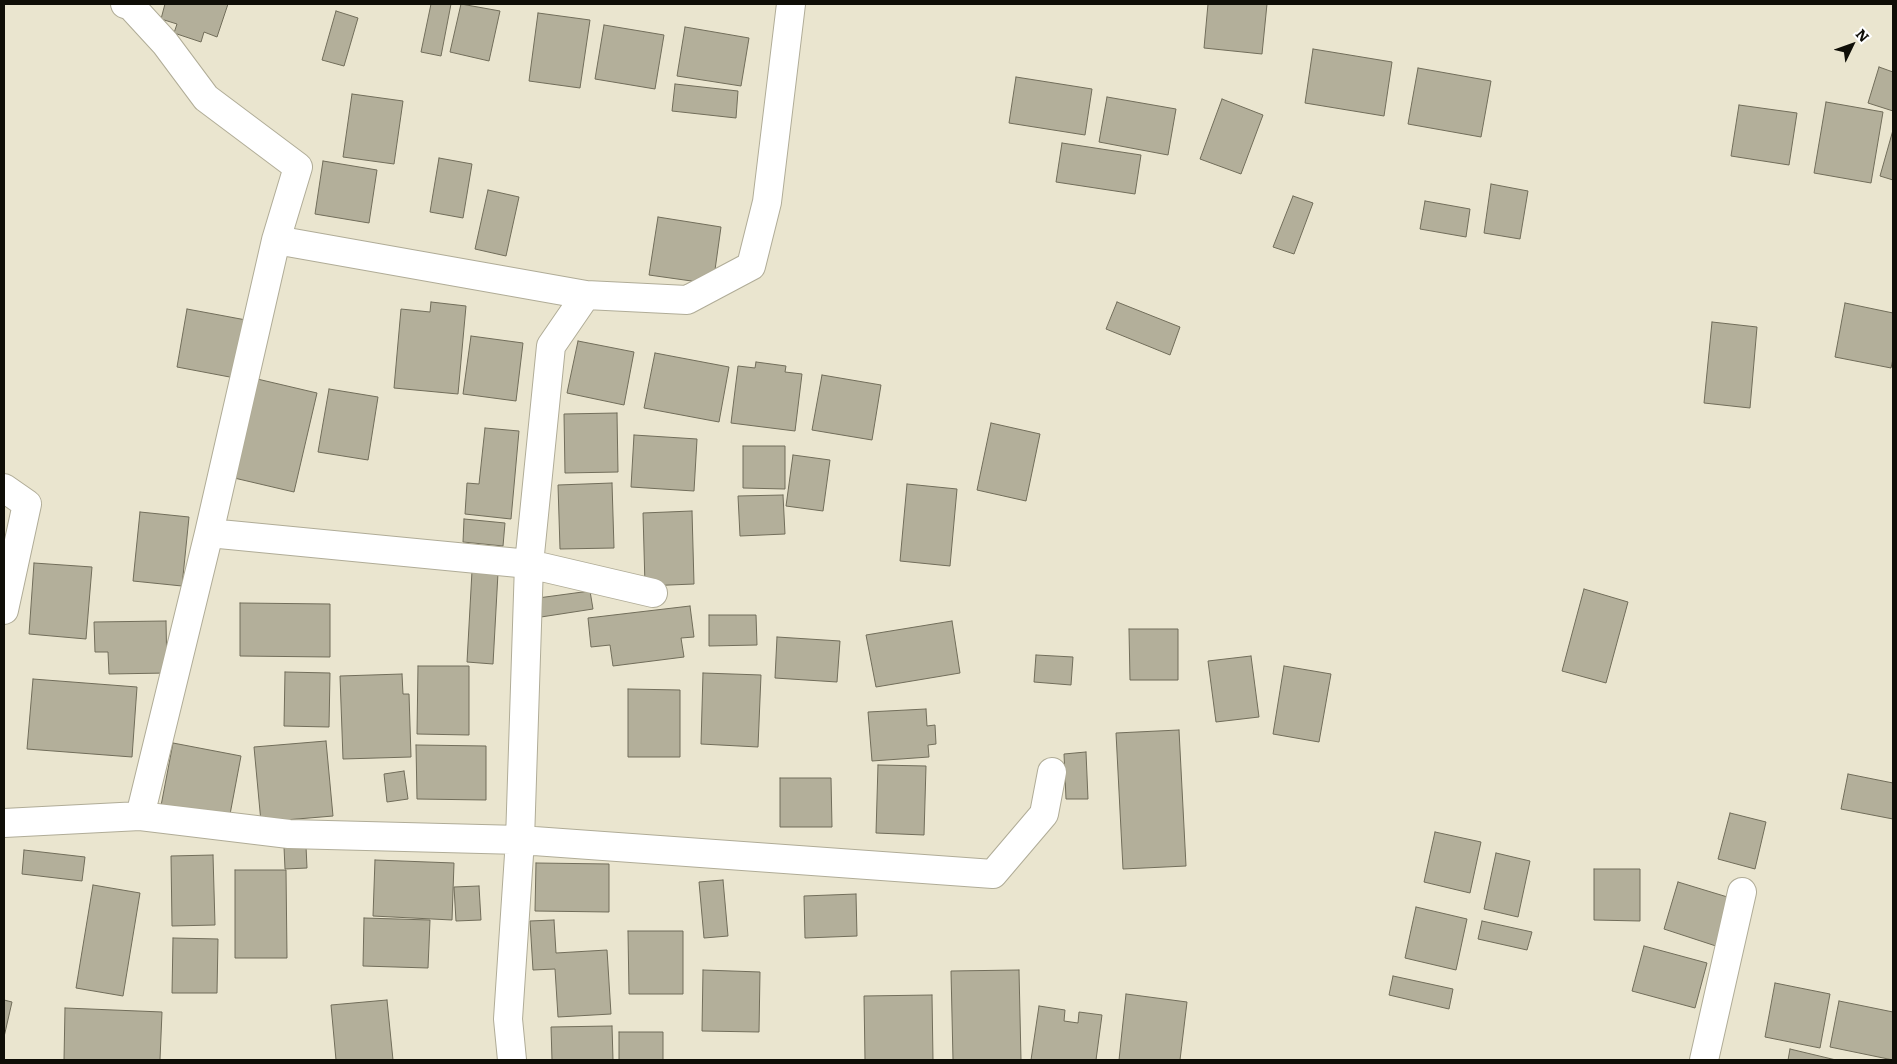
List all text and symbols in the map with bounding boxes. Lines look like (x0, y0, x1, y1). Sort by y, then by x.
north arrow (1827, 20, 1877, 70)
text: N (1852, 24, 1875, 46)

